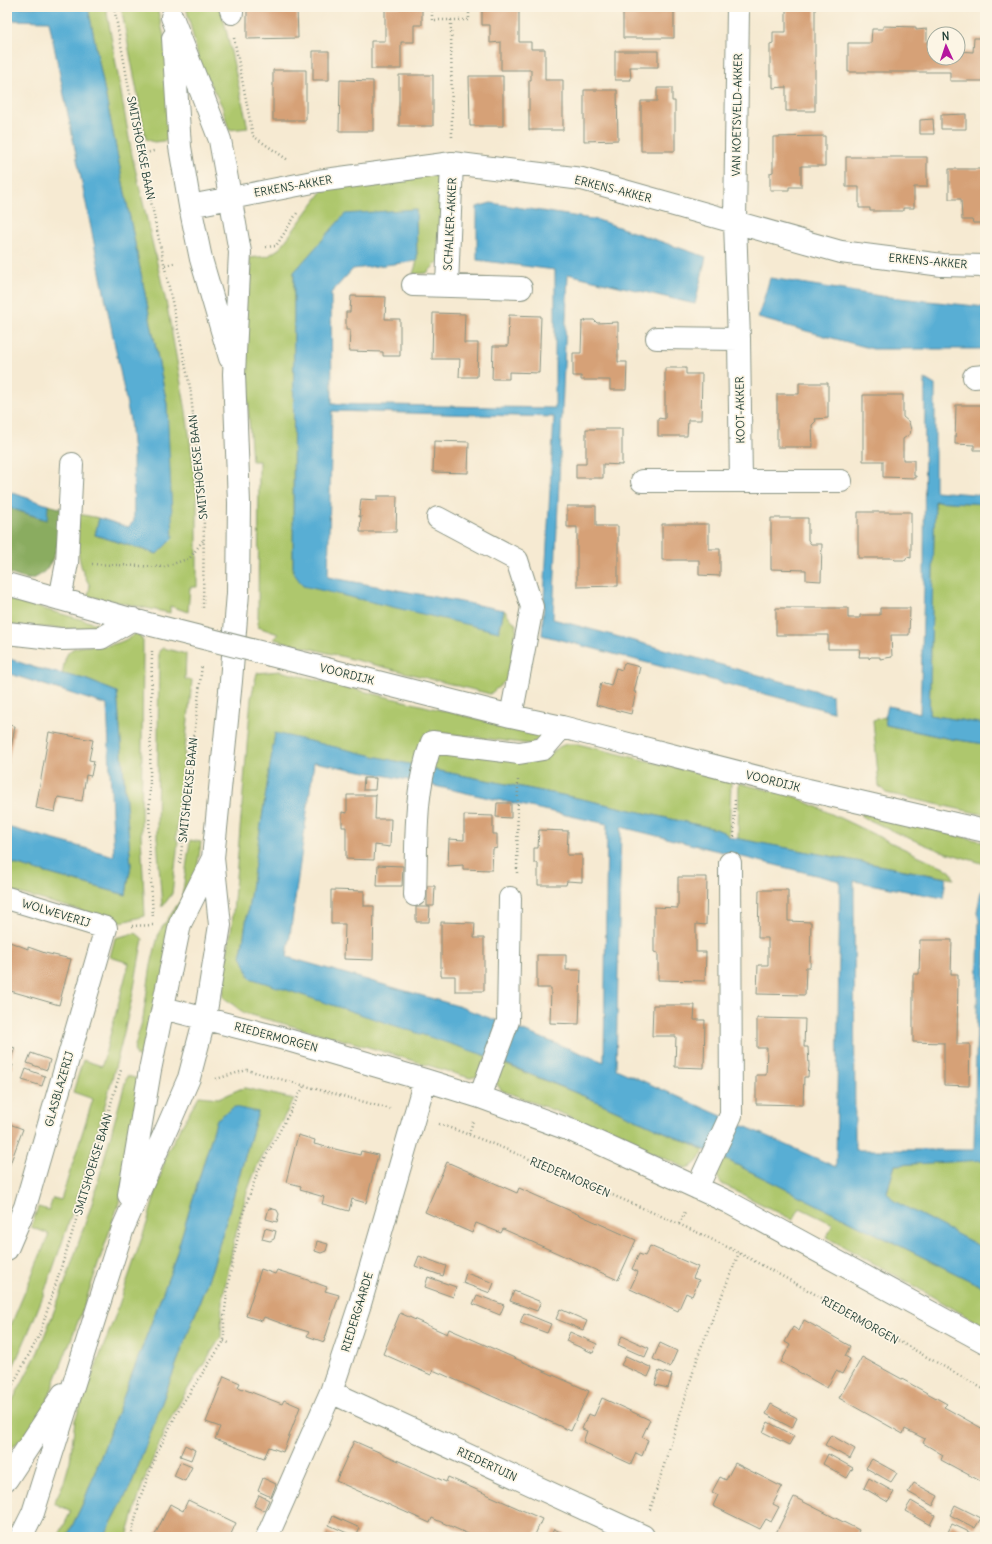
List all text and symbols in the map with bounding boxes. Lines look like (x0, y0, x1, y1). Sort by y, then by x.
north arrow (926, 26, 966, 66)
text: N (941, 29, 950, 43)
street label: VAN KOETSVELD-AKKER (729, 53, 745, 177)
street label: SMITSHOEKSE BAAN (124, 95, 158, 201)
street label: ERKENS-AKKER (253, 172, 333, 200)
street label: ERKENS-AKKER (573, 173, 653, 205)
street label: SCHALKER-AKKER (441, 177, 459, 271)
street label: ERKENS-AKKER (888, 251, 968, 271)
street label: KOOT-AKKER (732, 376, 748, 444)
street label: SMITSHOEKSE BAAN (186, 414, 210, 520)
street label: VOORDIJK (318, 660, 376, 688)
street label: SMITSHOEKSE BAAN (176, 737, 200, 843)
street label: VOORDIJK (744, 767, 802, 795)
street label: WOLWEVERIJ (20, 896, 92, 930)
street label: RIEDERMORGEN (233, 1019, 319, 1055)
street label: GLASBLAZERIJ (42, 1050, 76, 1128)
street label: SMITSHOEKSE BAAN (71, 1111, 115, 1217)
street label: RIEDERMORGEN (528, 1154, 612, 1200)
street label: RIEDERGAARDE (338, 1270, 376, 1354)
street label: RIEDERMORGEN (819, 1293, 901, 1347)
street label: RIEDERTUIN (455, 1444, 519, 1484)

